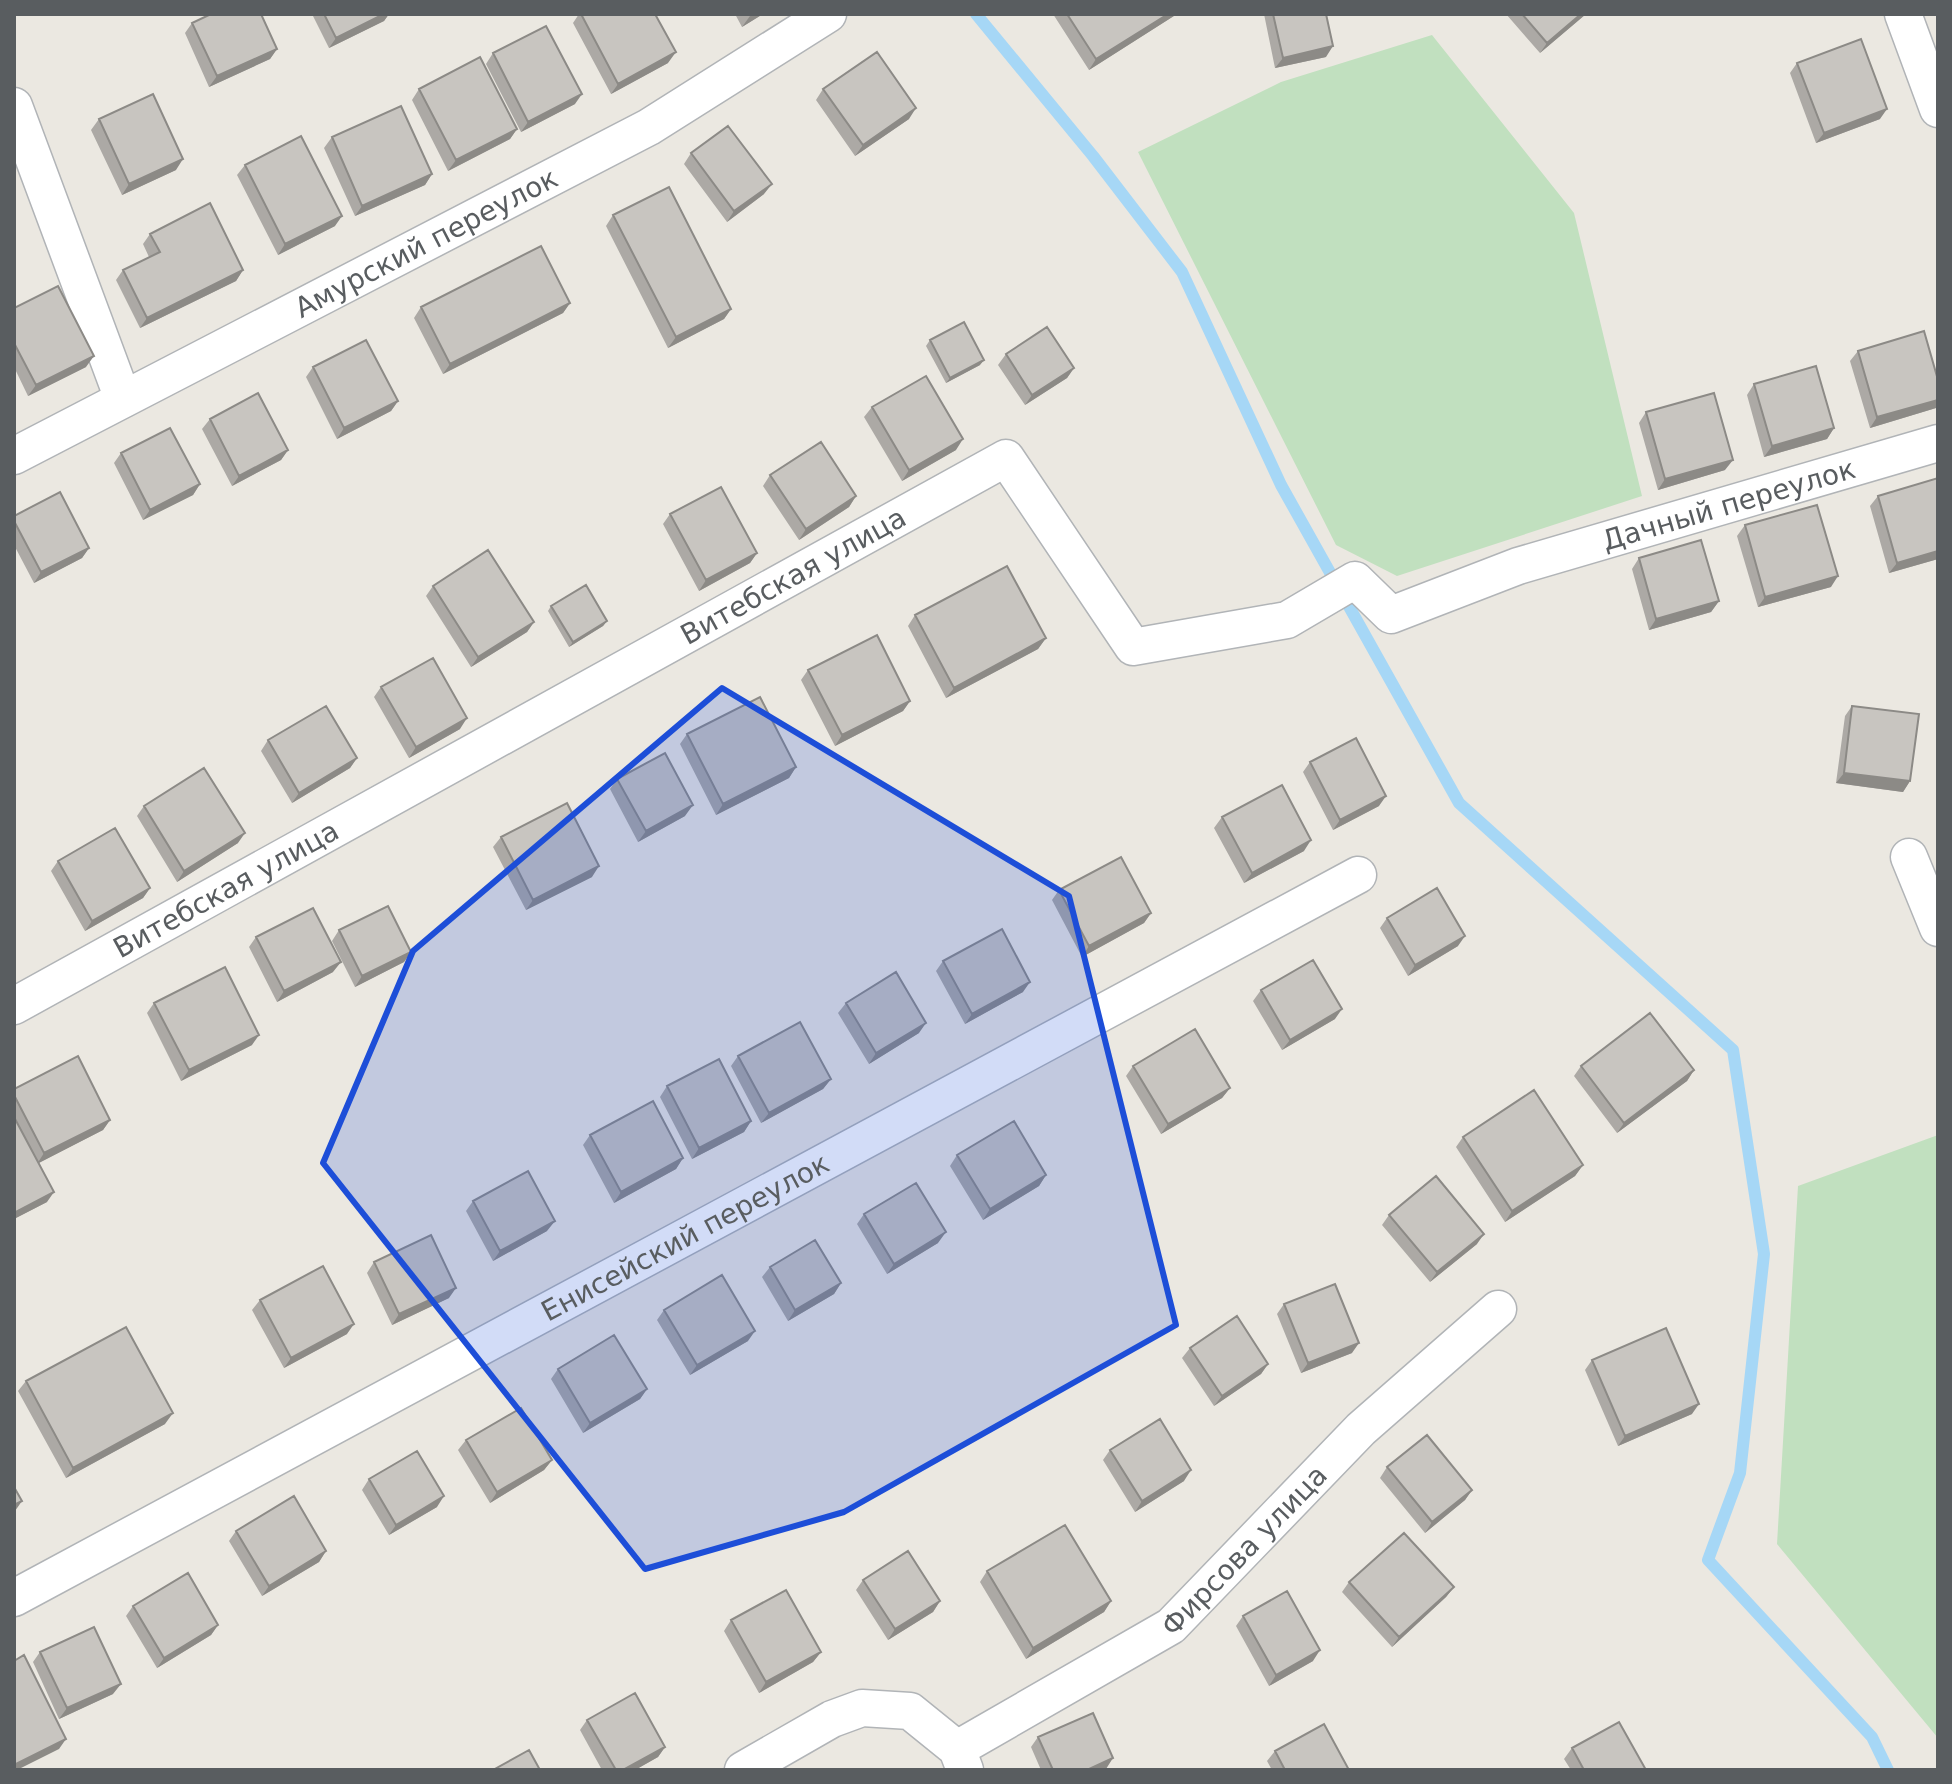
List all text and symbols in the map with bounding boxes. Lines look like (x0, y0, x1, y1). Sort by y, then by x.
street label: Амурский переулок (289, 161, 563, 325)
street label: Дачный переулок (1598, 452, 1859, 557)
street label: Витебская улица (675, 501, 912, 652)
street label: Витебская улица (108, 814, 345, 965)
street label: Енисейский переулок (536, 1147, 835, 1328)
street label: Фирсова улица (1155, 1459, 1334, 1643)

